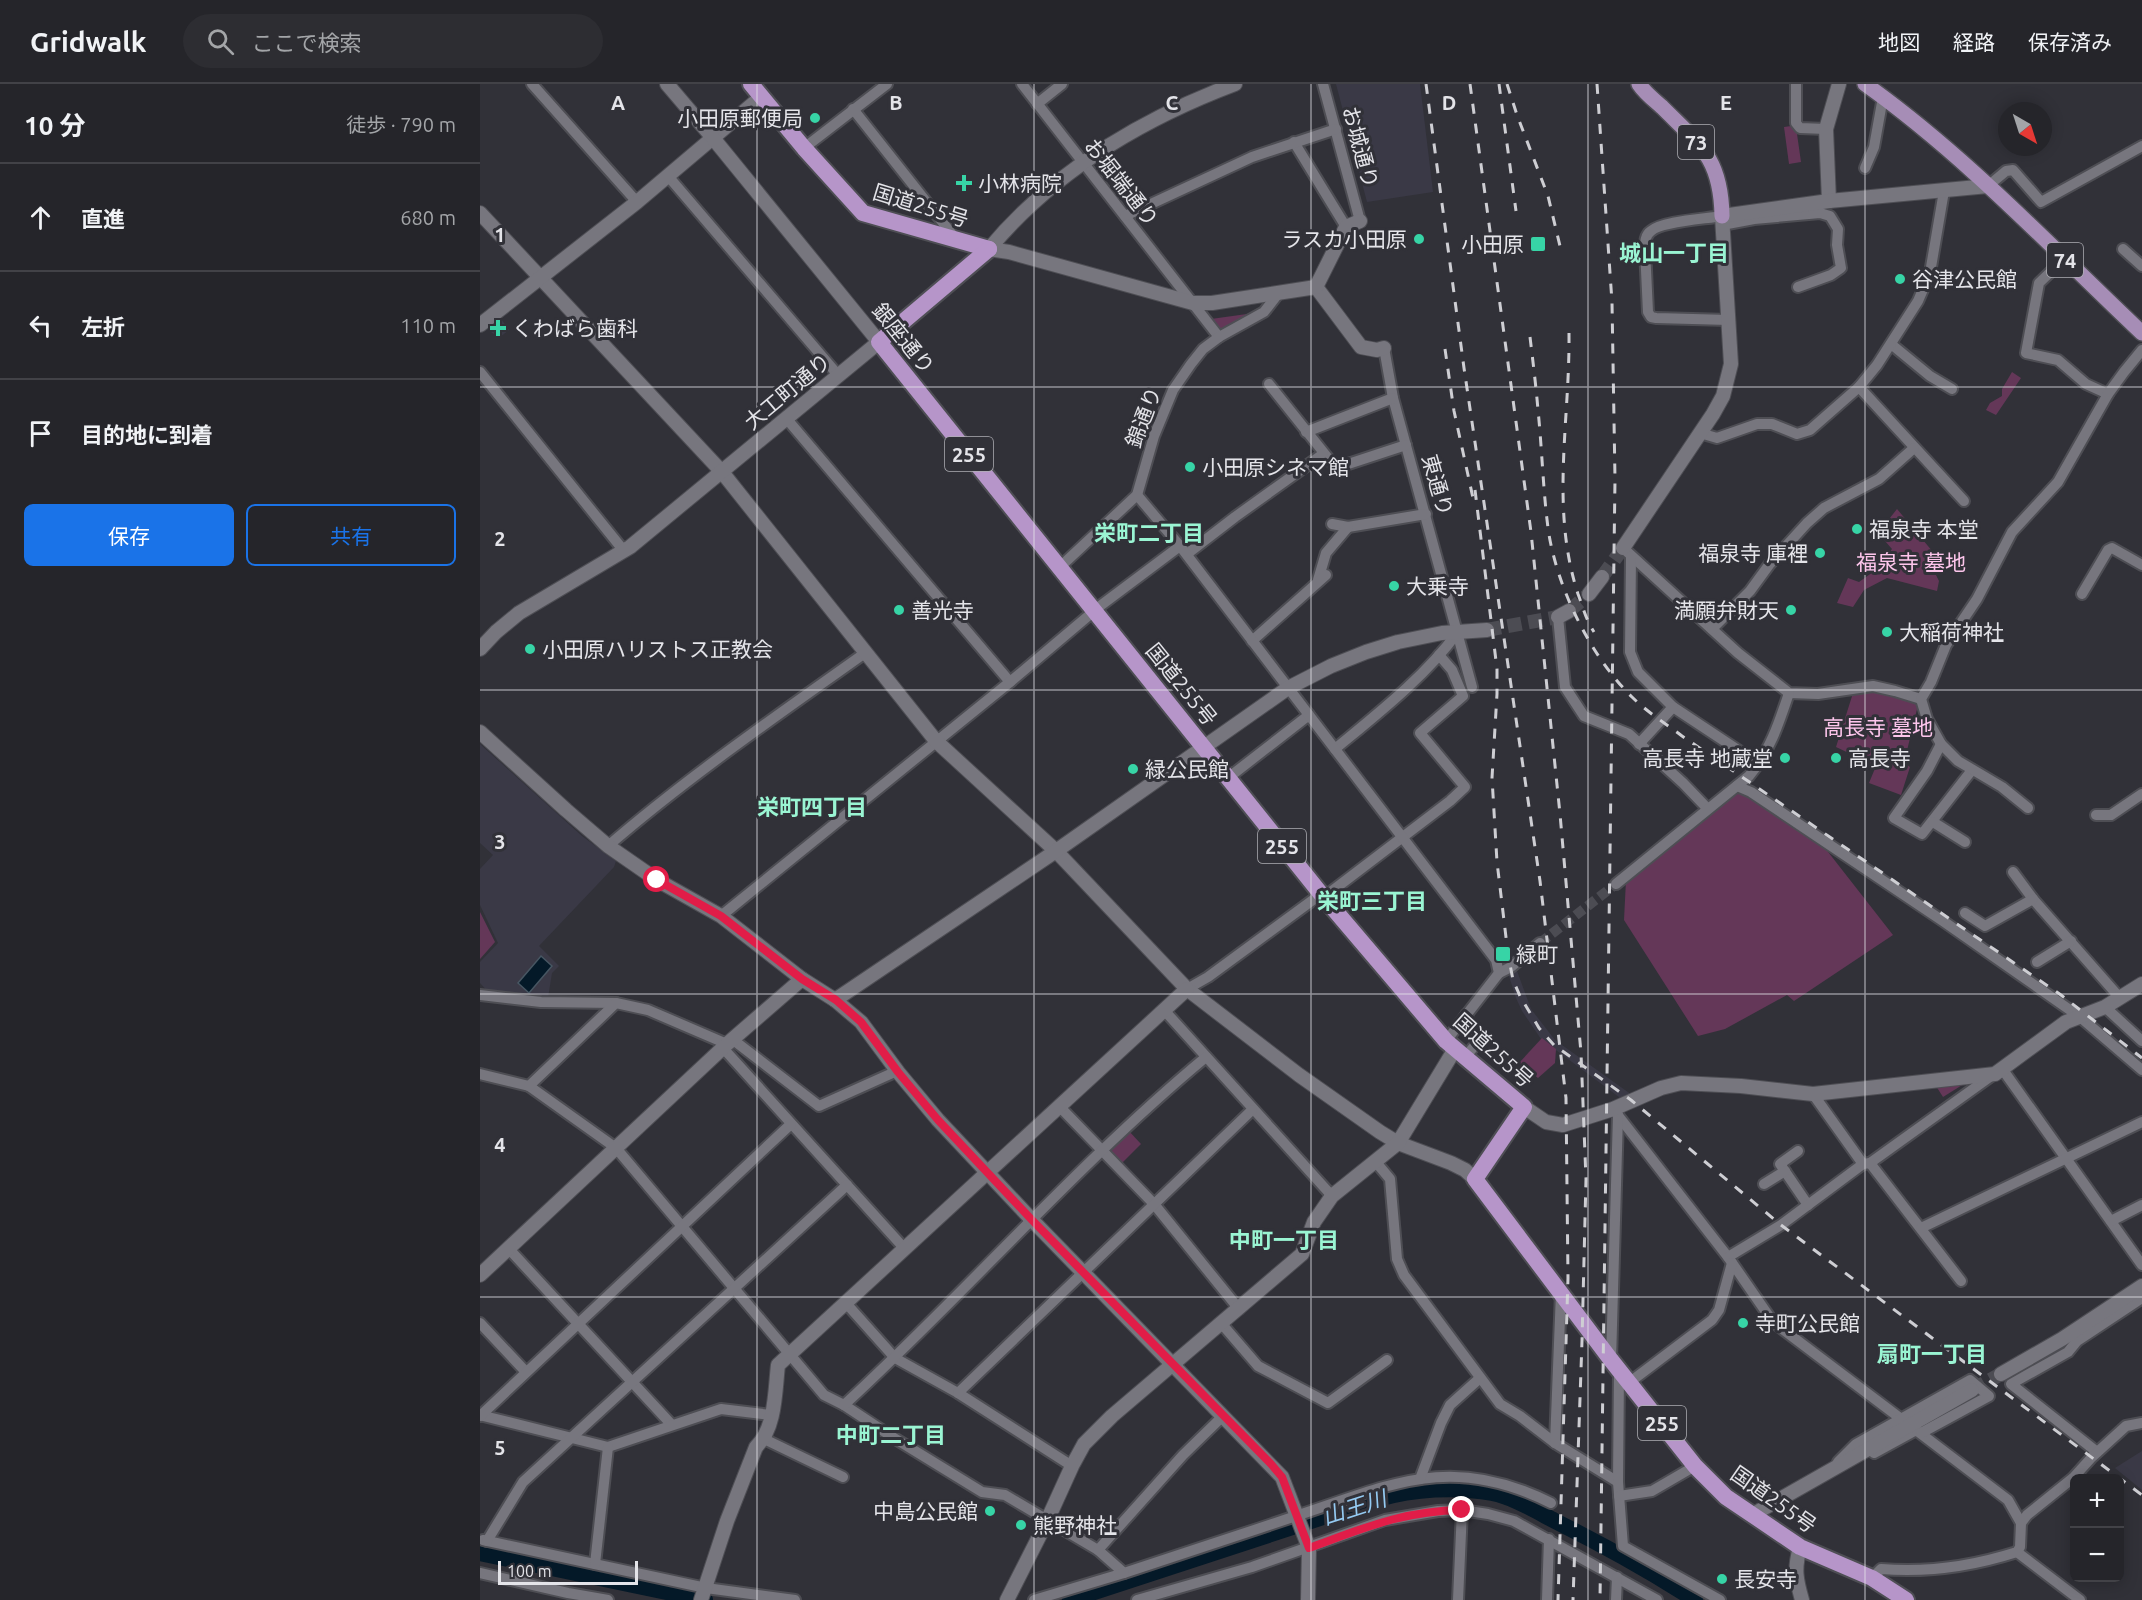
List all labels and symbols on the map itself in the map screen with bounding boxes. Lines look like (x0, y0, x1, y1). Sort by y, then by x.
text: A (611, 91, 625, 114)
text: B (889, 91, 903, 114)
text: C (1166, 91, 1179, 114)
text: D (1442, 91, 1456, 114)
text: E (1720, 91, 1732, 114)
north arrow (1998, 102, 2052, 156)
street label: お城通り (1339, 103, 1383, 191)
place label: 小田原郵便局 (677, 106, 803, 130)
marker: 小田原郵便局 (808, 111, 822, 125)
road number: 73 (1678, 125, 1714, 159)
street label: お堀端通り (1080, 133, 1164, 231)
place label: 小林病院 (978, 171, 1062, 195)
marker: 小林病院 (955, 174, 973, 192)
street label: 国道255号 (870, 179, 972, 231)
text: 1 (494, 223, 506, 246)
place label: ラスカ小田原 (1281, 227, 1407, 251)
marker: ラスカ小田原 (1412, 232, 1426, 246)
place label: 小田原 (1461, 232, 1524, 256)
marker: 小田原 (1529, 235, 1547, 253)
district label: 城山一丁目 (1619, 240, 1729, 265)
road number: 74 (2047, 243, 2083, 277)
place label: 谷津公民館 (1912, 267, 2017, 291)
marker: 谷津公民館 (1893, 272, 1907, 286)
street label: 銀座通り (868, 298, 940, 378)
place label: くわばら歯科 (512, 316, 638, 340)
marker: くわばら歯科 (489, 319, 507, 337)
street label: 大工町通り (739, 348, 835, 434)
street label: 錦通り (1121, 383, 1165, 451)
road number: 255 (945, 437, 993, 471)
street label: 東通り (1418, 451, 1458, 519)
place label: 小田原シネマ館 (1202, 455, 1349, 479)
marker: 小田原シネマ館 (1183, 460, 1197, 474)
place label: 福泉寺 本堂 (1869, 517, 1979, 541)
district label: 栄町二丁目 (1094, 520, 1204, 545)
marker: 福泉寺 本堂 (1850, 522, 1864, 536)
text: 2 (494, 527, 506, 550)
place label: 福泉寺 庫裡 (1698, 541, 1808, 565)
marker: 福泉寺 庫裡 (1813, 546, 1827, 560)
park label: 福泉寺 墓地 (1856, 550, 1966, 574)
place label: 大乗寺 (1406, 574, 1469, 598)
marker: 大乗寺 (1387, 579, 1401, 593)
place label: 善光寺 (911, 598, 974, 622)
place label: 満願弁財天 (1674, 598, 1779, 622)
marker: 善光寺 (892, 603, 906, 617)
marker: 満願弁財天 (1784, 603, 1798, 617)
place label: 大稲荷神社 (1899, 620, 2004, 644)
marker: 大稲荷神社 (1880, 625, 1894, 639)
place label: 小田原ハリストス正教会 (542, 637, 773, 661)
street label: 国道255号 (1142, 638, 1222, 730)
marker: 小田原ハリストス正教会 (523, 642, 537, 656)
park label: 高長寺 墓地 (1823, 715, 1933, 739)
place label: 高長寺 地蔵堂 (1642, 746, 1773, 770)
place label: 高長寺 (1848, 746, 1911, 770)
marker: 高長寺 地蔵堂 (1778, 751, 1792, 765)
marker: 高長寺 (1829, 751, 1843, 765)
place label: 緑公民館 (1145, 757, 1229, 781)
marker: 緑公民館 (1126, 762, 1140, 776)
district label: 栄町四丁目 (757, 794, 867, 819)
road number: 255 (1258, 829, 1306, 863)
text: 3 (494, 830, 506, 853)
route start (643, 866, 669, 892)
district label: 栄町三丁目 (1317, 888, 1427, 913)
place label: 緑町 (1516, 942, 1558, 966)
marker: 緑町 (1494, 945, 1512, 963)
street label: 国道255号 (1449, 1008, 1539, 1092)
text: 4 (494, 1133, 506, 1156)
district label: 中町一丁目 (1229, 1227, 1339, 1252)
place label: 寺町公民館 (1755, 1311, 1860, 1335)
marker: 寺町公民館 (1736, 1316, 1750, 1330)
district label: 扇町一丁目 (1877, 1341, 1987, 1366)
road number: 255 (1638, 1406, 1686, 1440)
district label: 中町二丁目 (836, 1422, 946, 1447)
text: 5 (494, 1436, 506, 1459)
street label: 国道255号 (1727, 1461, 1821, 1537)
water label: 山王川 (1319, 1484, 1391, 1529)
route end (1448, 1496, 1474, 1522)
place label: 中島公民館 (873, 1499, 978, 1523)
marker: 中島公民館 (983, 1504, 997, 1518)
place label: 熊野神社 (1033, 1513, 1117, 1537)
marker: 熊野神社 (1014, 1518, 1028, 1532)
scale bar (498, 1558, 638, 1586)
place label: 長安寺 (1734, 1567, 1797, 1591)
marker: 長安寺 (1715, 1572, 1729, 1586)

